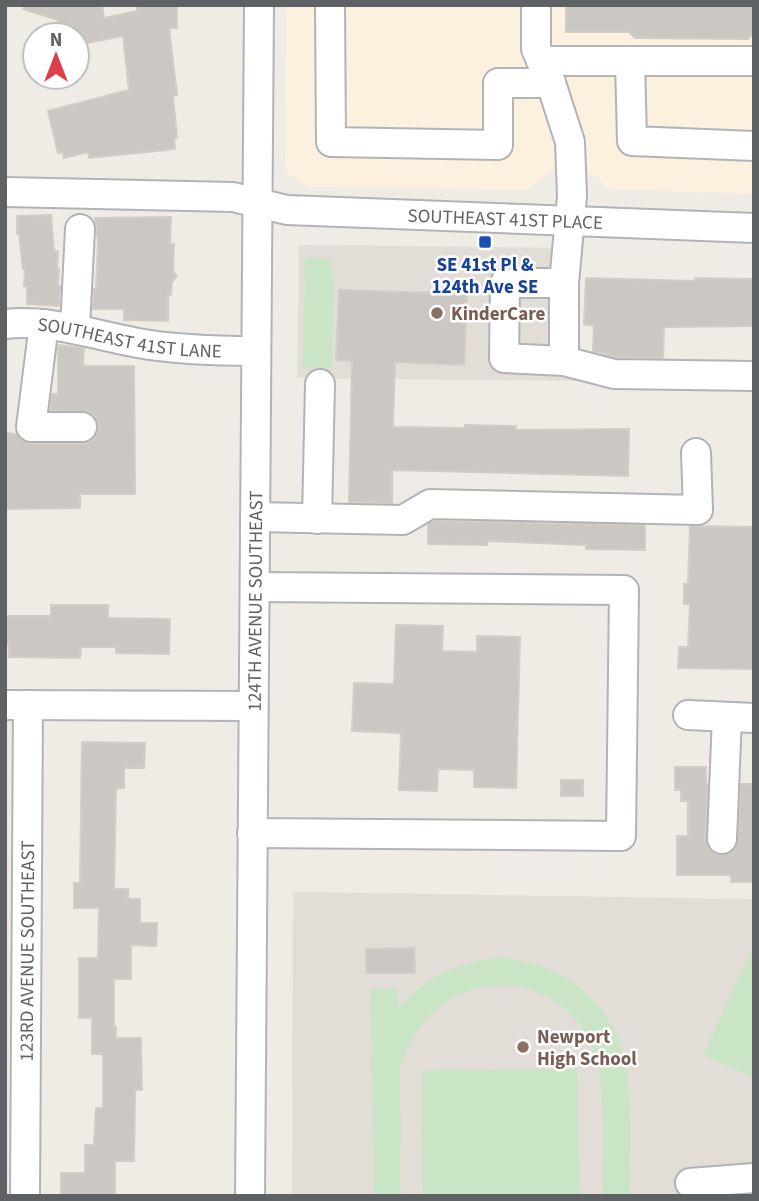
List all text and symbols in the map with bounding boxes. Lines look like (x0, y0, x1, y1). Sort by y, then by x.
north arrow (21, 21, 91, 91)
text: N (50, 27, 62, 54)
street label: SOUTHEAST 41ST PLACE (407, 203, 603, 237)
marker: SE 41st Pl & 124th Ave SE (477, 234, 493, 250)
place label: SE 41st Pl & 124th Ave SE (432, 252, 539, 301)
place label: KinderCare (451, 301, 546, 328)
marker: KinderCare (429, 305, 445, 321)
street label: SOUTHEAST 41ST LANE (36, 312, 222, 366)
street label: 124TH AVENUE SOUTHEAST (242, 490, 270, 712)
street label: 123RD AVENUE SOUTHEAST (14, 840, 42, 1062)
place label: Newport High School (537, 1024, 637, 1073)
marker: Newport High School (515, 1039, 531, 1055)

